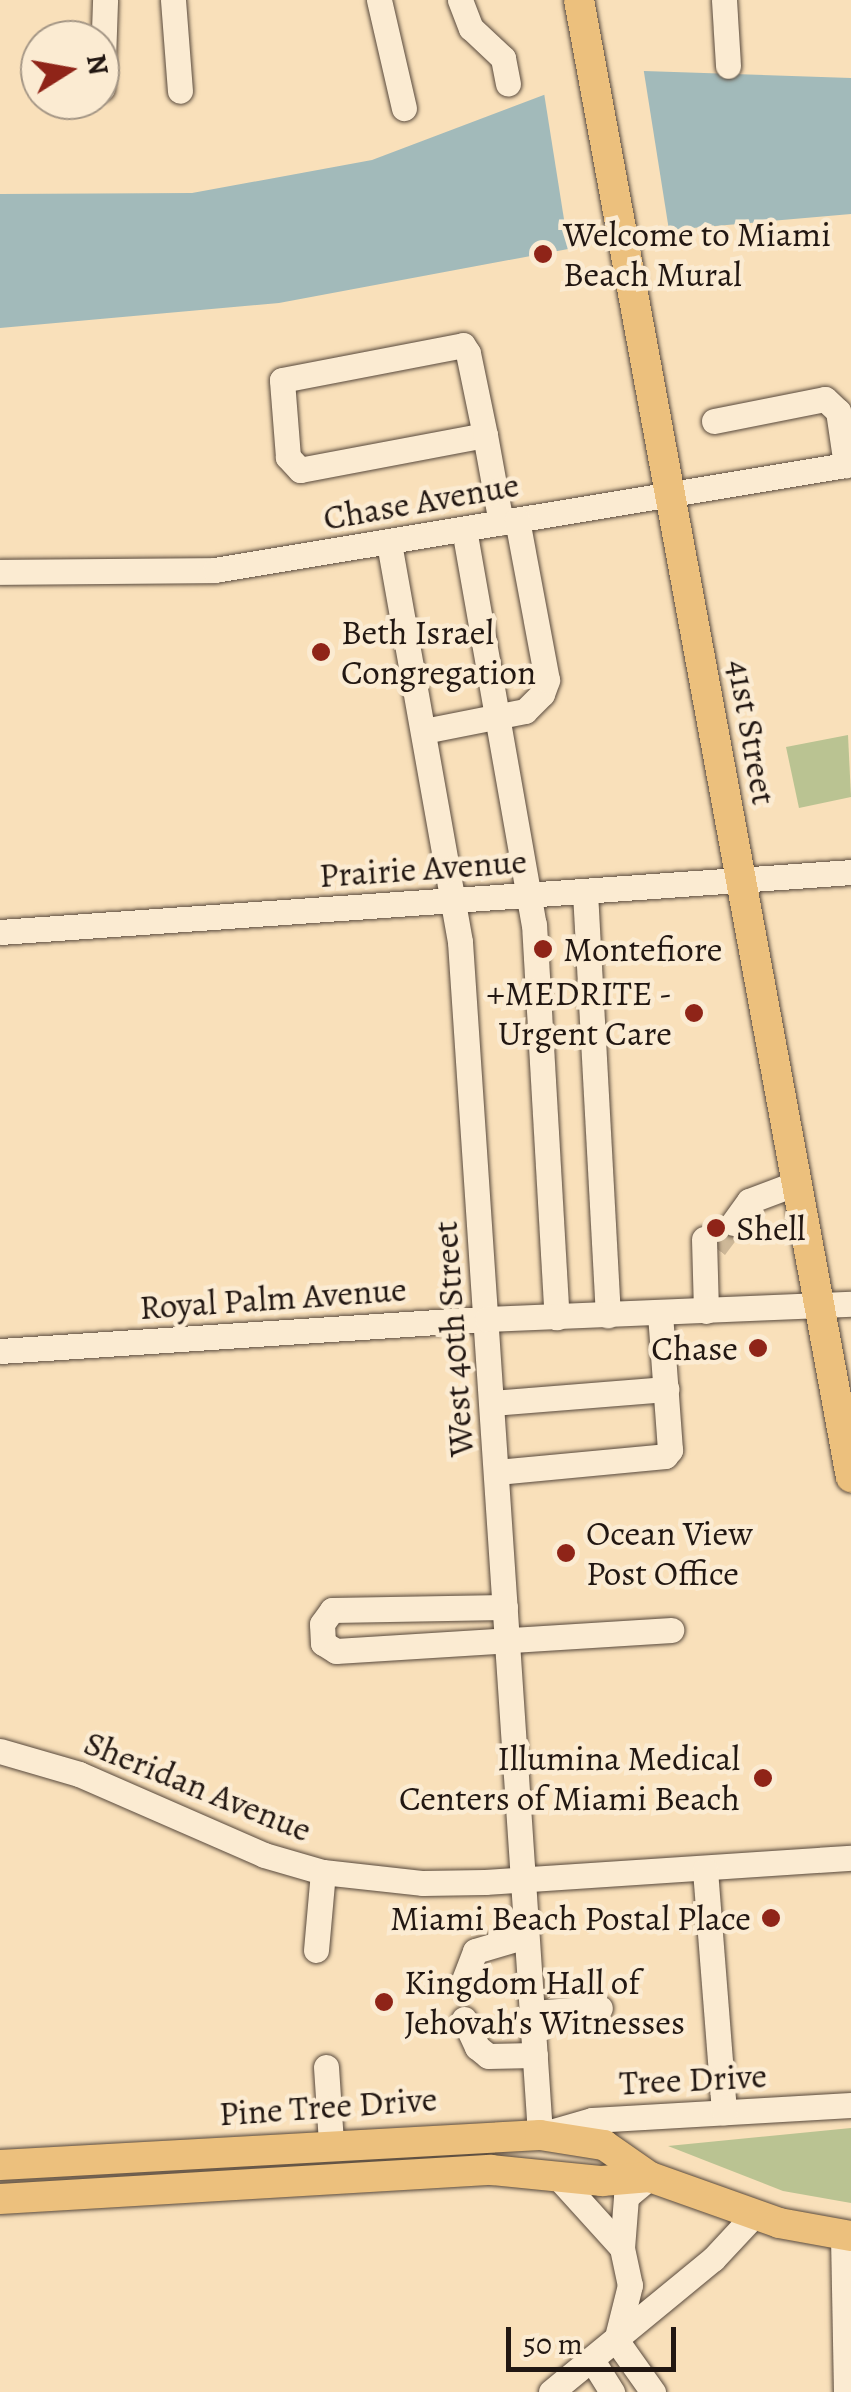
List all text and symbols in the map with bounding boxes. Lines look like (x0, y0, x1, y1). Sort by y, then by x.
north arrow (20, 20, 120, 120)
text: N (77, 51, 118, 78)
place label: Welcome to Miami Beach Mural (563, 213, 831, 295)
marker: Welcome to Miami Beach Mural (532, 243, 554, 265)
street label: Chase Avenue (320, 463, 522, 539)
place label: Beth Israel Congregation (341, 611, 536, 693)
marker: Beth Israel Congregation (310, 641, 332, 663)
street label: 41st Street (719, 656, 785, 808)
street label: Prairie Avenue (318, 840, 528, 896)
place label: Montefiore (563, 928, 722, 970)
marker: Montefiore (532, 938, 554, 960)
place label: +MEDRITE - Urgent Care (486, 972, 672, 1054)
marker: +MEDRITE - Urgent Care (681, 1000, 707, 1026)
place label: Shell (736, 1207, 806, 1249)
marker: Shell (705, 1217, 727, 1239)
street label: West 40th Street (424, 1220, 482, 1458)
street label: Royal Palm Avenue (138, 1268, 408, 1328)
place label: Chase (651, 1327, 738, 1369)
marker: Chase (747, 1337, 769, 1359)
place label: Ocean View Post Office (586, 1512, 753, 1594)
marker: Ocean View Post Office (555, 1542, 577, 1564)
street label: Sheridan Avenue (78, 1721, 318, 1851)
place label: Illumina Medical Centers of Miami Beach (399, 1737, 740, 1819)
marker: Illumina Medical Centers of Miami Beach (750, 1765, 776, 1791)
place label: Miami Beach Postal Place (390, 1897, 751, 1939)
marker: Miami Beach Postal Place (760, 1907, 782, 1929)
place label: Kingdom Hall of Jehovah's Witnesses (404, 1961, 685, 2043)
marker: Kingdom Hall of Jehovah's Witnesses (373, 1991, 395, 2013)
street label: Tree Drive (618, 2054, 768, 2104)
street label: Pine Tree Drive (218, 2077, 438, 2135)
scale bar (511, 2307, 681, 2369)
text: 50 m (523, 2324, 583, 2364)

